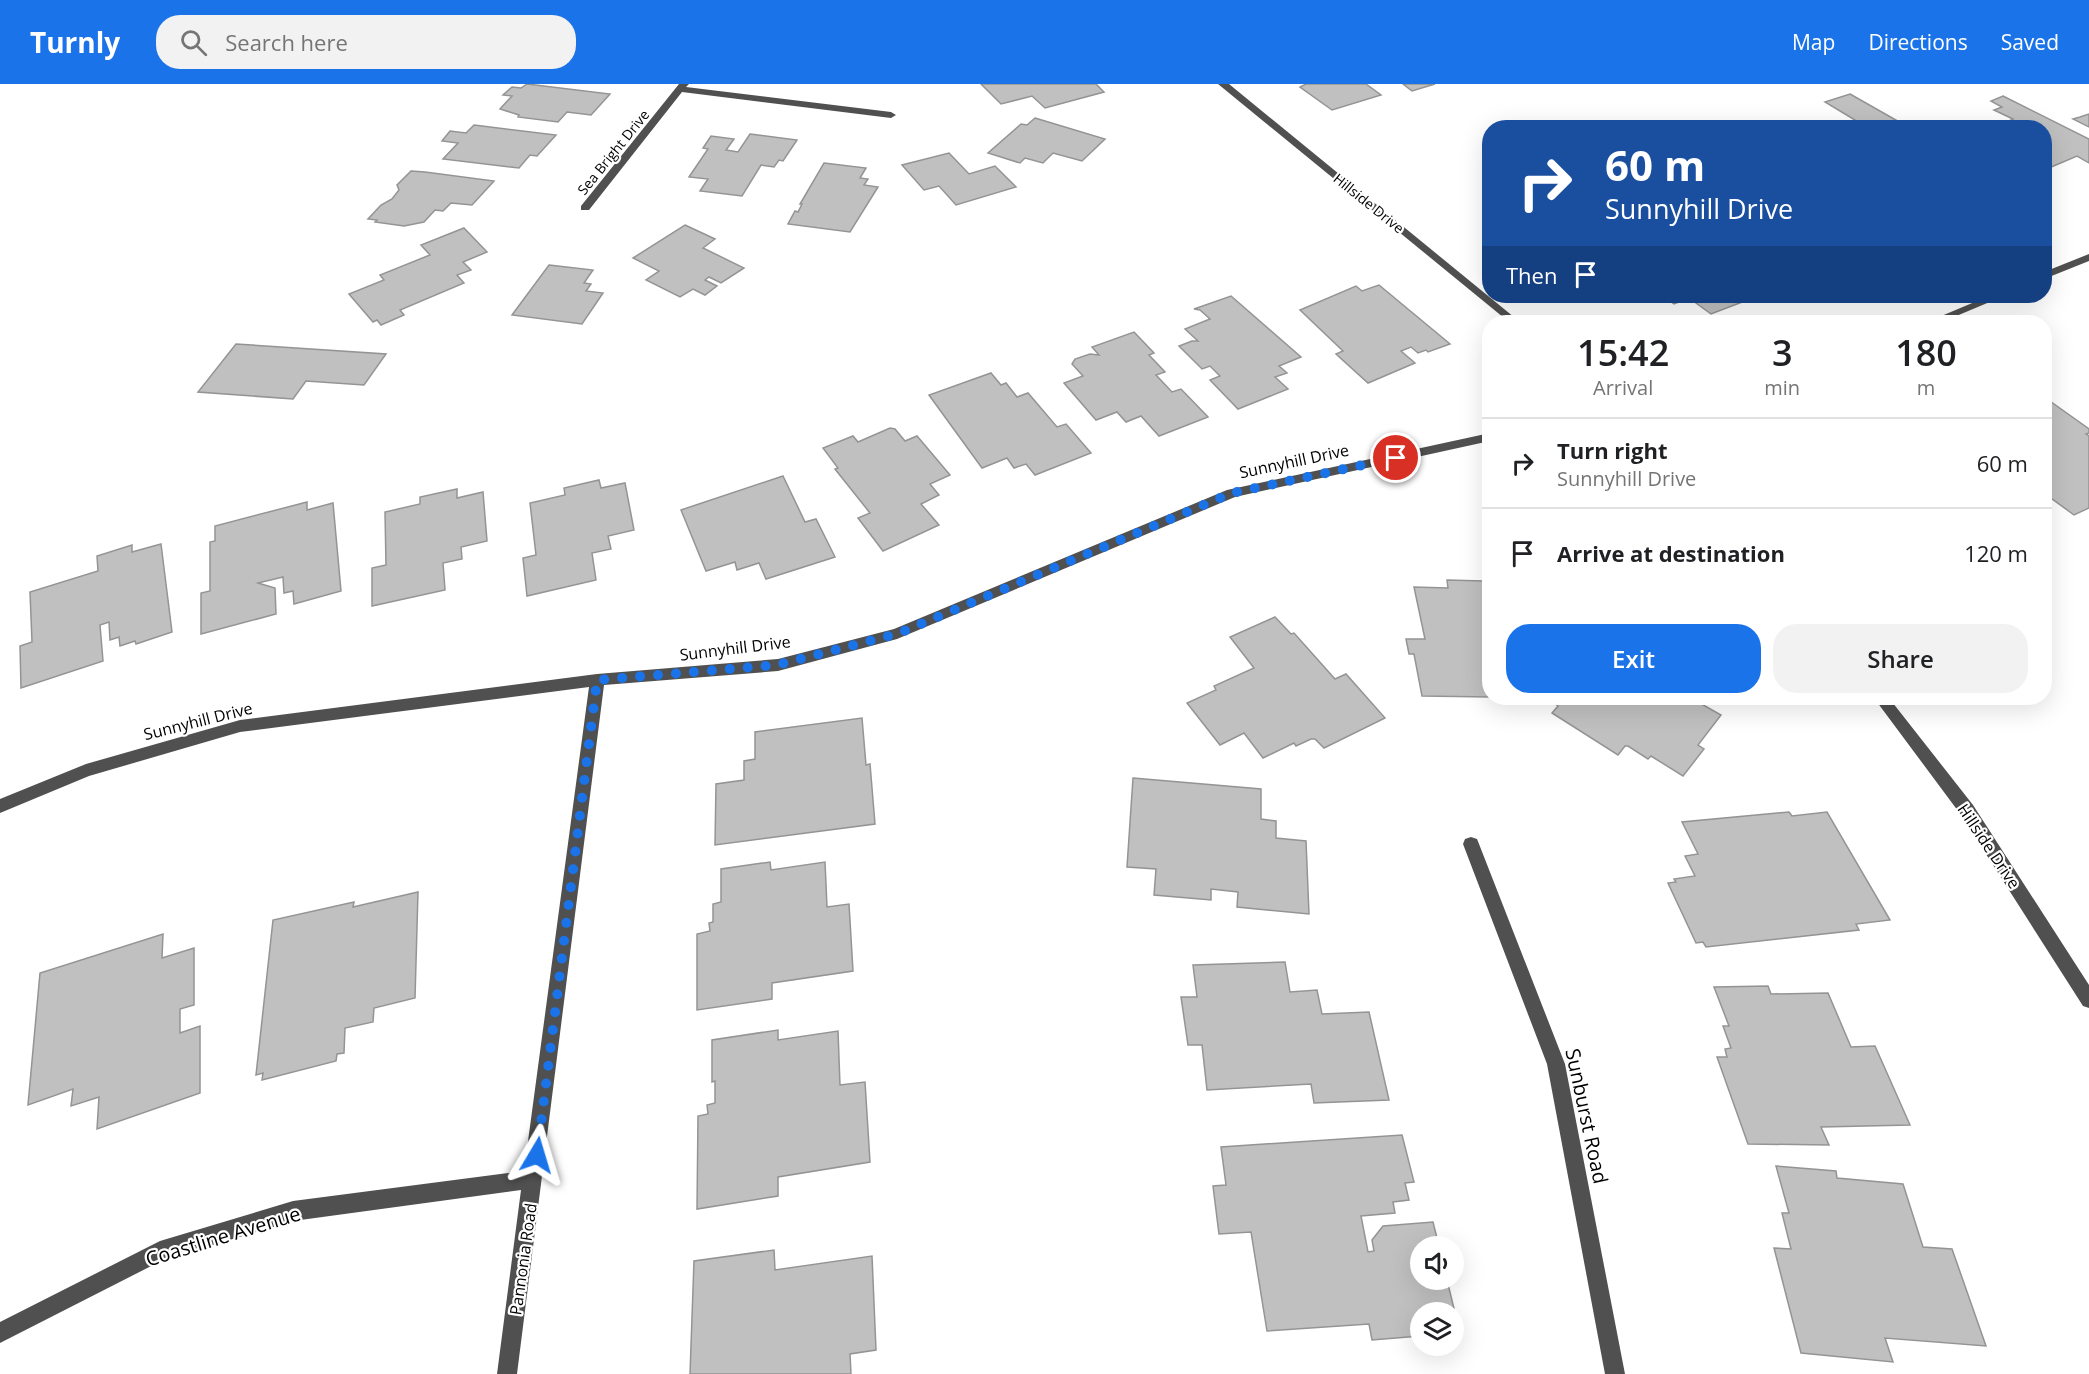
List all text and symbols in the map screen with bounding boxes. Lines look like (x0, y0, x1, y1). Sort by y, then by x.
search box (156, 15, 576, 69)
text: Turnly (30, 23, 120, 61)
icon: search (177, 26, 210, 59)
text: Search here (225, 27, 348, 57)
text: Map (1792, 28, 1835, 56)
text: Directions (1868, 28, 1968, 56)
text: Saved (2001, 28, 2059, 56)
street label: Sea Bright Drive (573, 105, 653, 199)
text: 60 m (1605, 136, 1705, 193)
icon: right (1506, 144, 1584, 222)
street label: Hillside Drive (1330, 169, 1408, 237)
text: Sunnyhill Drive (1605, 190, 1793, 227)
icon: arrive (1569, 258, 1602, 291)
text: Then (1506, 260, 1557, 290)
text: 15:42 (1577, 328, 1669, 377)
text: 3 (1772, 328, 1793, 377)
text: 180 (1895, 328, 1957, 377)
text: Arrival (1593, 374, 1653, 401)
text: min (1764, 374, 1800, 401)
text: m (1917, 374, 1935, 401)
pin (1370, 432, 1421, 483)
text: Turn right (1557, 435, 1668, 465)
street label: Sunnyhill Drive (1237, 439, 1351, 483)
icon: arrive (1379, 441, 1412, 474)
icon: right (1506, 447, 1539, 480)
text: 60 m (1977, 448, 2028, 478)
text: Sunnyhill Drive (1557, 465, 1696, 492)
icon: arrive (1506, 537, 1539, 570)
text: Arrive at destination (1557, 538, 1785, 568)
text: 120 m (1964, 538, 2028, 568)
button: Exit (1506, 624, 1761, 693)
button: Share (1773, 624, 2028, 693)
street label: Sunnyhill Drive (678, 630, 792, 666)
street label: Sunnyhill Drive (141, 697, 255, 745)
street label: Hillside Drive (1953, 799, 2025, 893)
street label: Sunburst Road (1559, 1046, 1615, 1186)
position arrow (505, 1123, 569, 1187)
street label: Coastline Avenue (142, 1200, 304, 1272)
street label: Pannonia Road (504, 1202, 542, 1316)
map controls (1410, 1236, 1464, 1356)
button: sound (1410, 1236, 1464, 1290)
button: layers (1410, 1302, 1464, 1356)

